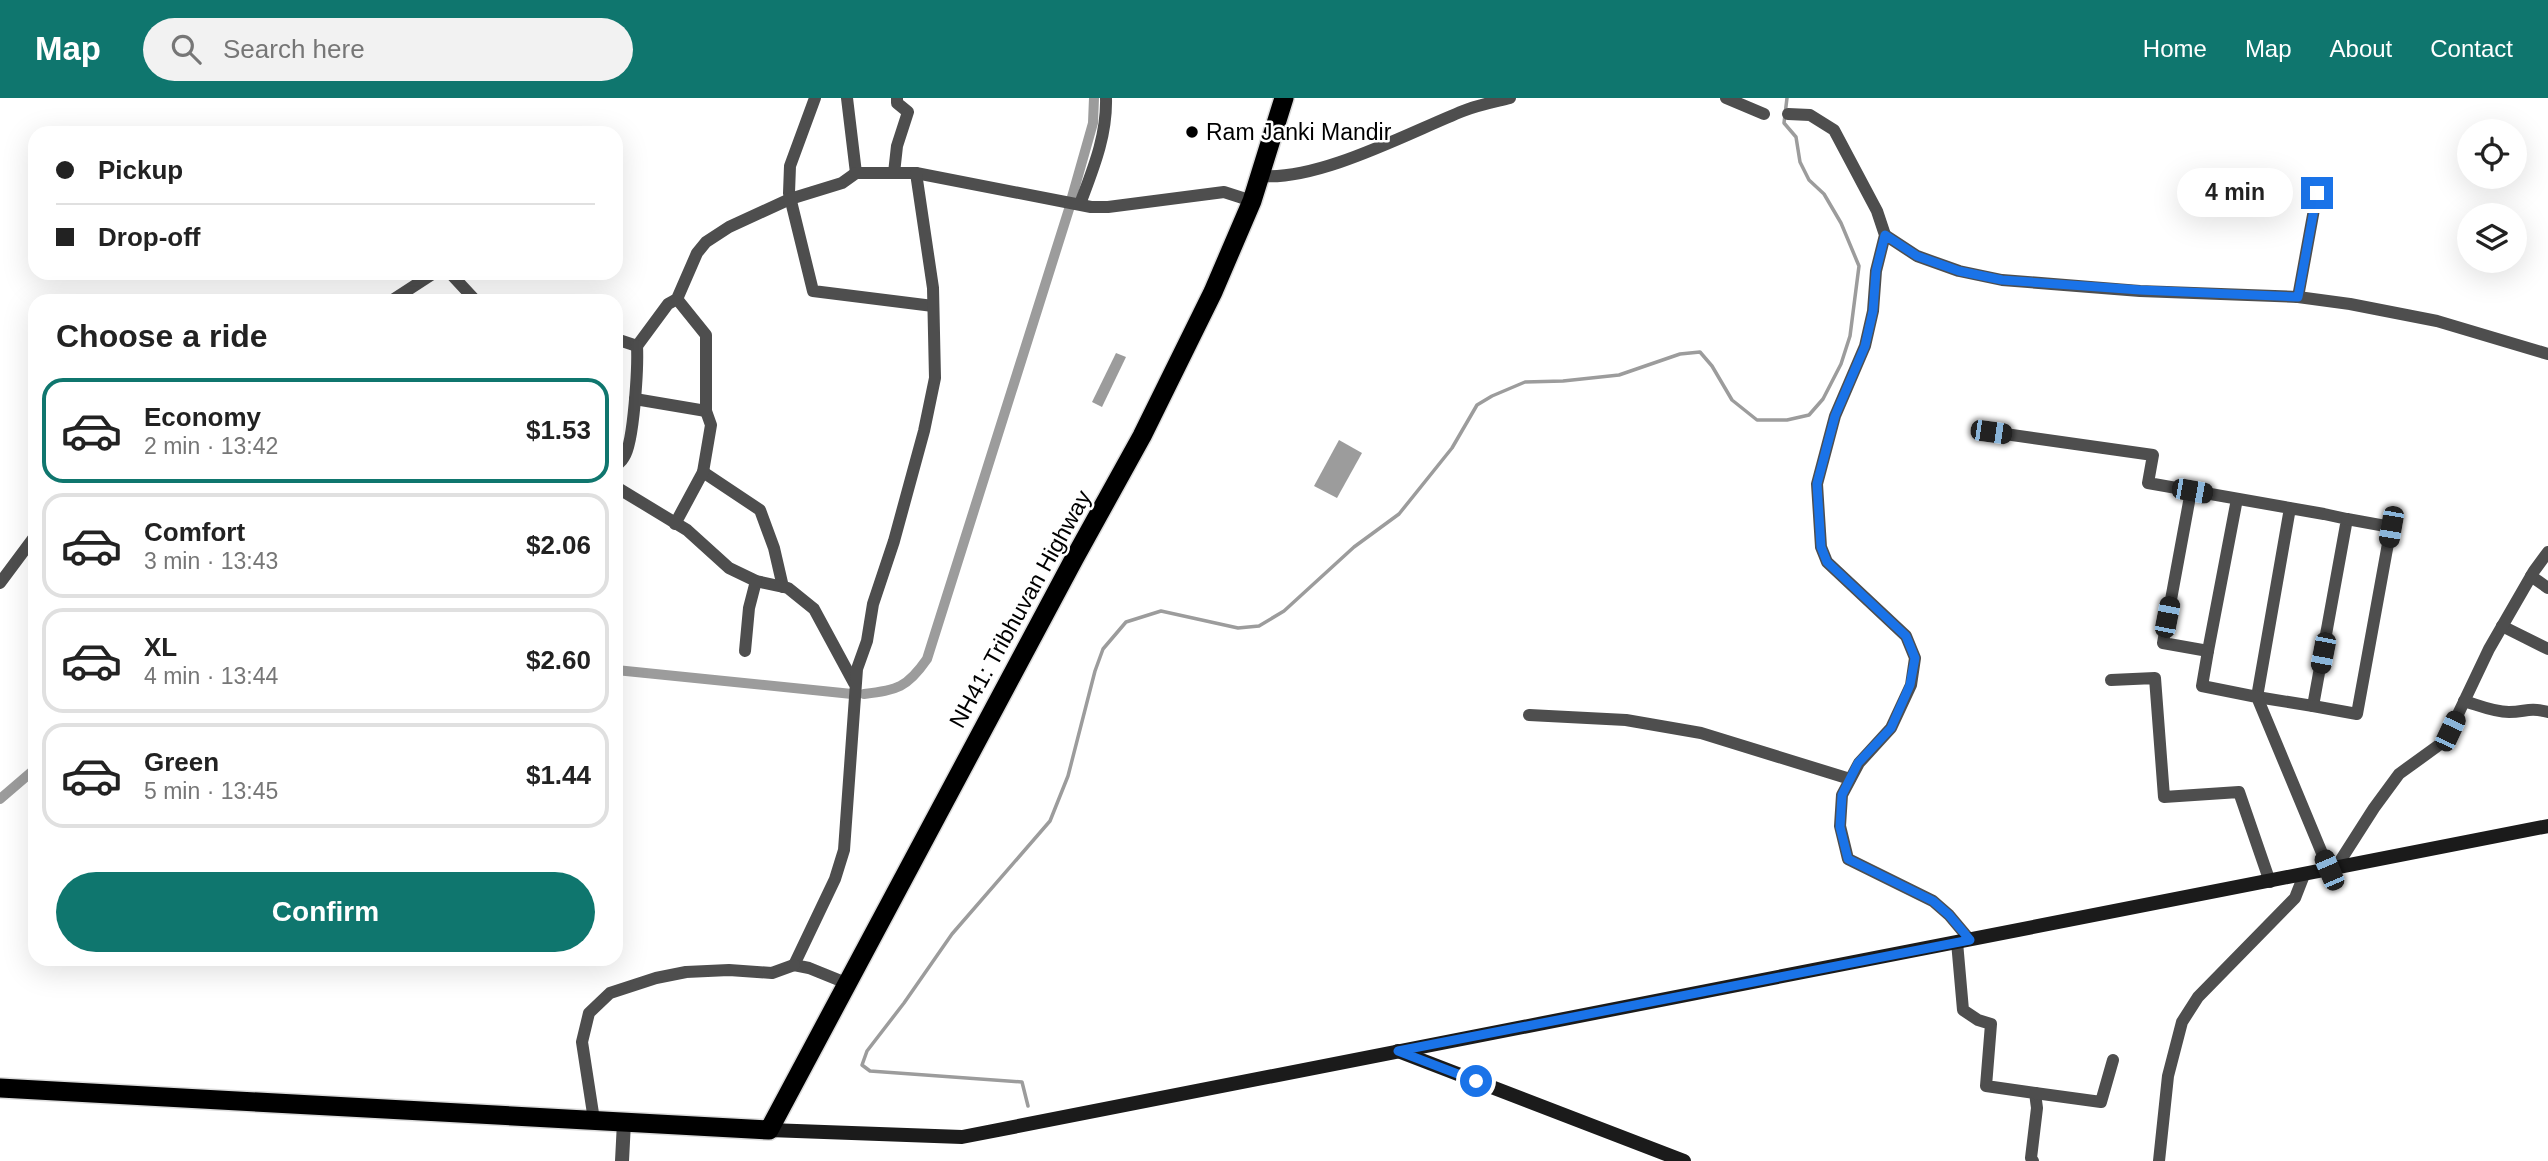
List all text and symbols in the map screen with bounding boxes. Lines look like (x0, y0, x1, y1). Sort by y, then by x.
search box (143, 18, 633, 81)
text: Map (35, 30, 101, 67)
icon: search (167, 30, 205, 68)
text: Search here (223, 34, 365, 64)
text: Home (2143, 35, 2207, 62)
text: Map (2245, 35, 2292, 62)
text: About (2330, 35, 2392, 62)
text: Contact (2430, 35, 2513, 62)
place label: Ram Janki Mandir (1206, 119, 1392, 145)
map controls (2457, 119, 2527, 273)
button: locate (2457, 119, 2527, 189)
marker: Ram Janki Mandir (1184, 124, 1200, 140)
text: Pickup (98, 155, 183, 185)
callout: 4 min (2177, 168, 2292, 217)
route end (2301, 177, 2333, 209)
text: 4 min (2205, 179, 2265, 205)
button: layers (2457, 203, 2527, 273)
text: Drop-off (98, 222, 201, 252)
text: Choose a ride (56, 318, 268, 354)
icon: car (60, 399, 123, 462)
text: Economy (144, 402, 261, 432)
text: $1.53 (526, 415, 591, 445)
car (1969, 419, 2014, 445)
text: 2 min · 13:42 (144, 433, 278, 459)
car (2170, 477, 2215, 505)
street label: NH41: Tribhuvan Highway (944, 485, 1096, 732)
car (2378, 504, 2405, 550)
icon: car (60, 514, 123, 577)
text: Comfort (144, 517, 245, 547)
text: $2.06 (526, 530, 591, 560)
text: 3 min · 13:43 (144, 548, 278, 574)
car (2153, 594, 2182, 640)
icon: car (60, 629, 123, 692)
car (2309, 630, 2338, 676)
text: XL (144, 632, 177, 662)
text: $2.60 (526, 645, 591, 675)
text: 4 min · 13:44 (144, 663, 278, 689)
car (2432, 708, 2469, 754)
icon: car (60, 744, 123, 807)
text: Green (144, 747, 219, 777)
text: $1.44 (526, 760, 591, 790)
text: 5 min · 13:45 (144, 778, 278, 804)
car (2312, 847, 2347, 893)
button: Confirm (56, 872, 595, 952)
route start (1460, 1065, 1492, 1097)

